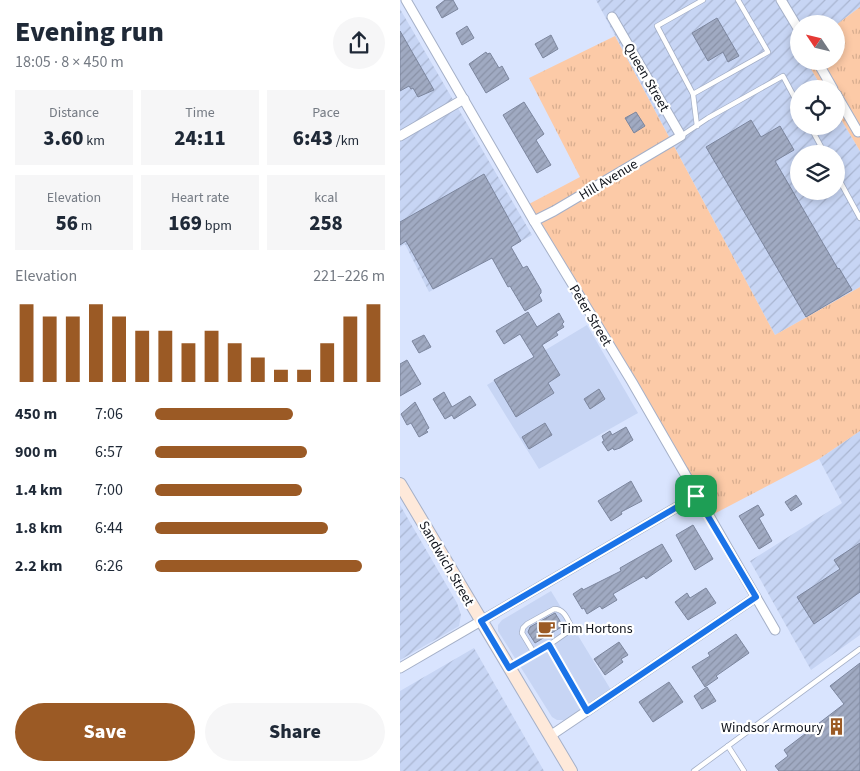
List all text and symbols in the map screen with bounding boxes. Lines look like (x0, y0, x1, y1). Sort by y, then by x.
text: Evening run (15, 12, 164, 52)
north arrow (790, 15, 845, 70)
map controls (790, 15, 845, 200)
button: share (333, 17, 385, 69)
street label: Queen Street (618, 39, 674, 116)
text: 18:05 · 8 × 450 m (15, 51, 124, 73)
button: locate (790, 80, 845, 135)
text: Distance (49, 103, 99, 123)
text: Time (185, 103, 215, 123)
text: Pace (312, 103, 340, 123)
text: 3.60 (43, 123, 83, 153)
text: 24:11 (174, 123, 226, 153)
text: 6:43 (293, 123, 333, 153)
text: km (83, 131, 105, 151)
text: /km (333, 131, 359, 151)
button: layers (790, 145, 845, 200)
street label: Hill Avenue (575, 154, 642, 205)
text: Elevation (47, 188, 101, 208)
text: Heart rate (171, 188, 229, 208)
text: kcal (314, 188, 338, 208)
text: 56 (56, 208, 78, 238)
text: 169 (168, 208, 202, 238)
text: 258 (309, 208, 343, 238)
text: m (78, 216, 92, 236)
text: bpm (202, 216, 232, 236)
text: Elevation (15, 265, 77, 287)
text: 221–226 m (313, 265, 385, 287)
street label: Peter Street (564, 281, 617, 350)
text: 450 m (15, 403, 57, 425)
text: 7:06 (95, 403, 123, 425)
text: 900 m (15, 441, 57, 463)
text: 6:57 (95, 441, 123, 463)
pin (675, 475, 717, 517)
text: 1.4 km (15, 479, 62, 501)
text: 7:00 (95, 479, 123, 501)
icon: arrive (682, 482, 710, 510)
text: 1.8 km (15, 517, 62, 539)
text: 6:44 (95, 517, 123, 539)
street label: Sandwich Street (414, 517, 479, 610)
text: 2.2 km (15, 555, 62, 577)
text: 6:26 (95, 555, 123, 577)
cafe icon: Tim Hortons (536, 618, 556, 638)
place label: Tim Hortons (560, 619, 633, 639)
button: Save (15, 703, 195, 761)
button: Share (205, 703, 385, 761)
building icon: Windsor Armoury (827, 717, 847, 737)
place label: Windsor Armoury (721, 718, 823, 738)

